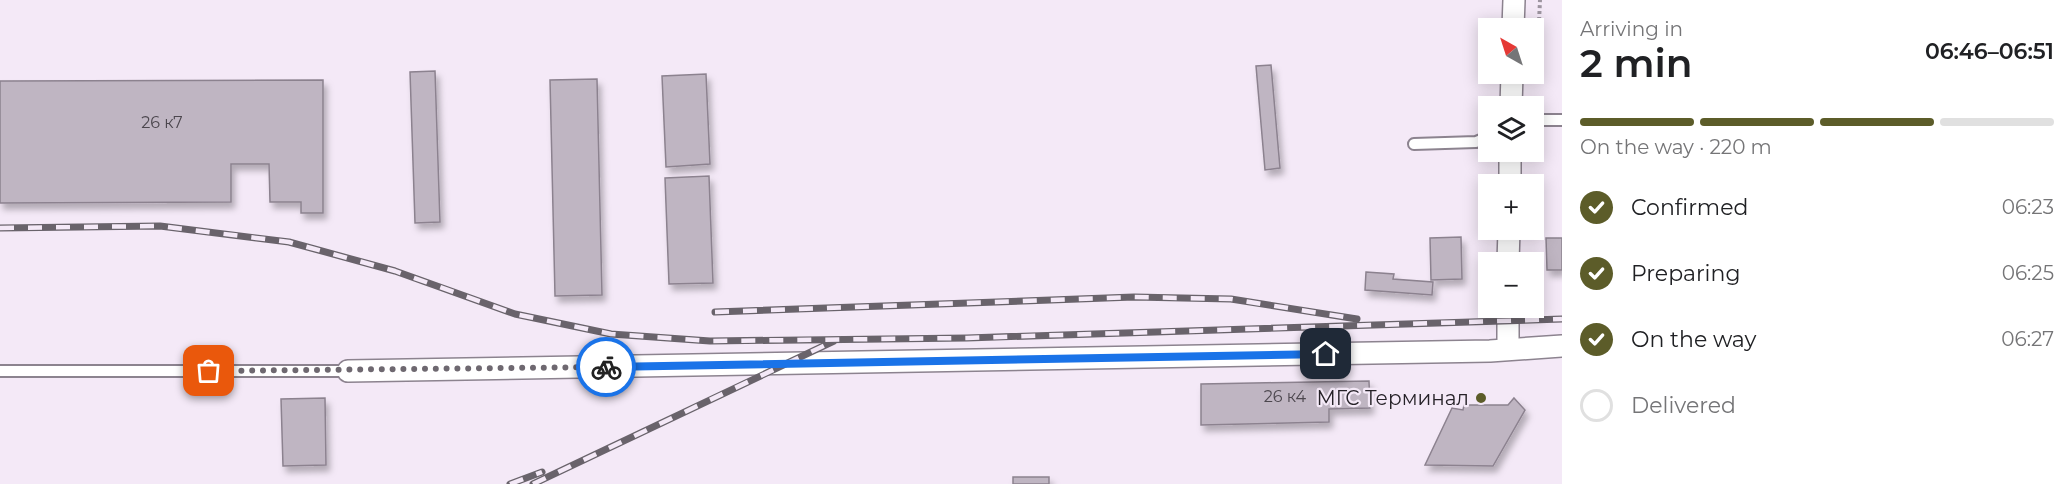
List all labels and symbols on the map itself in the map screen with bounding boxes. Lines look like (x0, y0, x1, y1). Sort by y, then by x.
north arrow (1478, 18, 1544, 84)
house number: 26 к7 (141, 113, 183, 132)
pin (1300, 328, 1351, 379)
courier (576, 337, 636, 397)
pin (183, 345, 234, 396)
place label: МГС Терминал (1317, 386, 1469, 410)
house number: 26 к4 (1264, 387, 1307, 406)
marker: МГС Терминал (1474, 391, 1488, 405)

